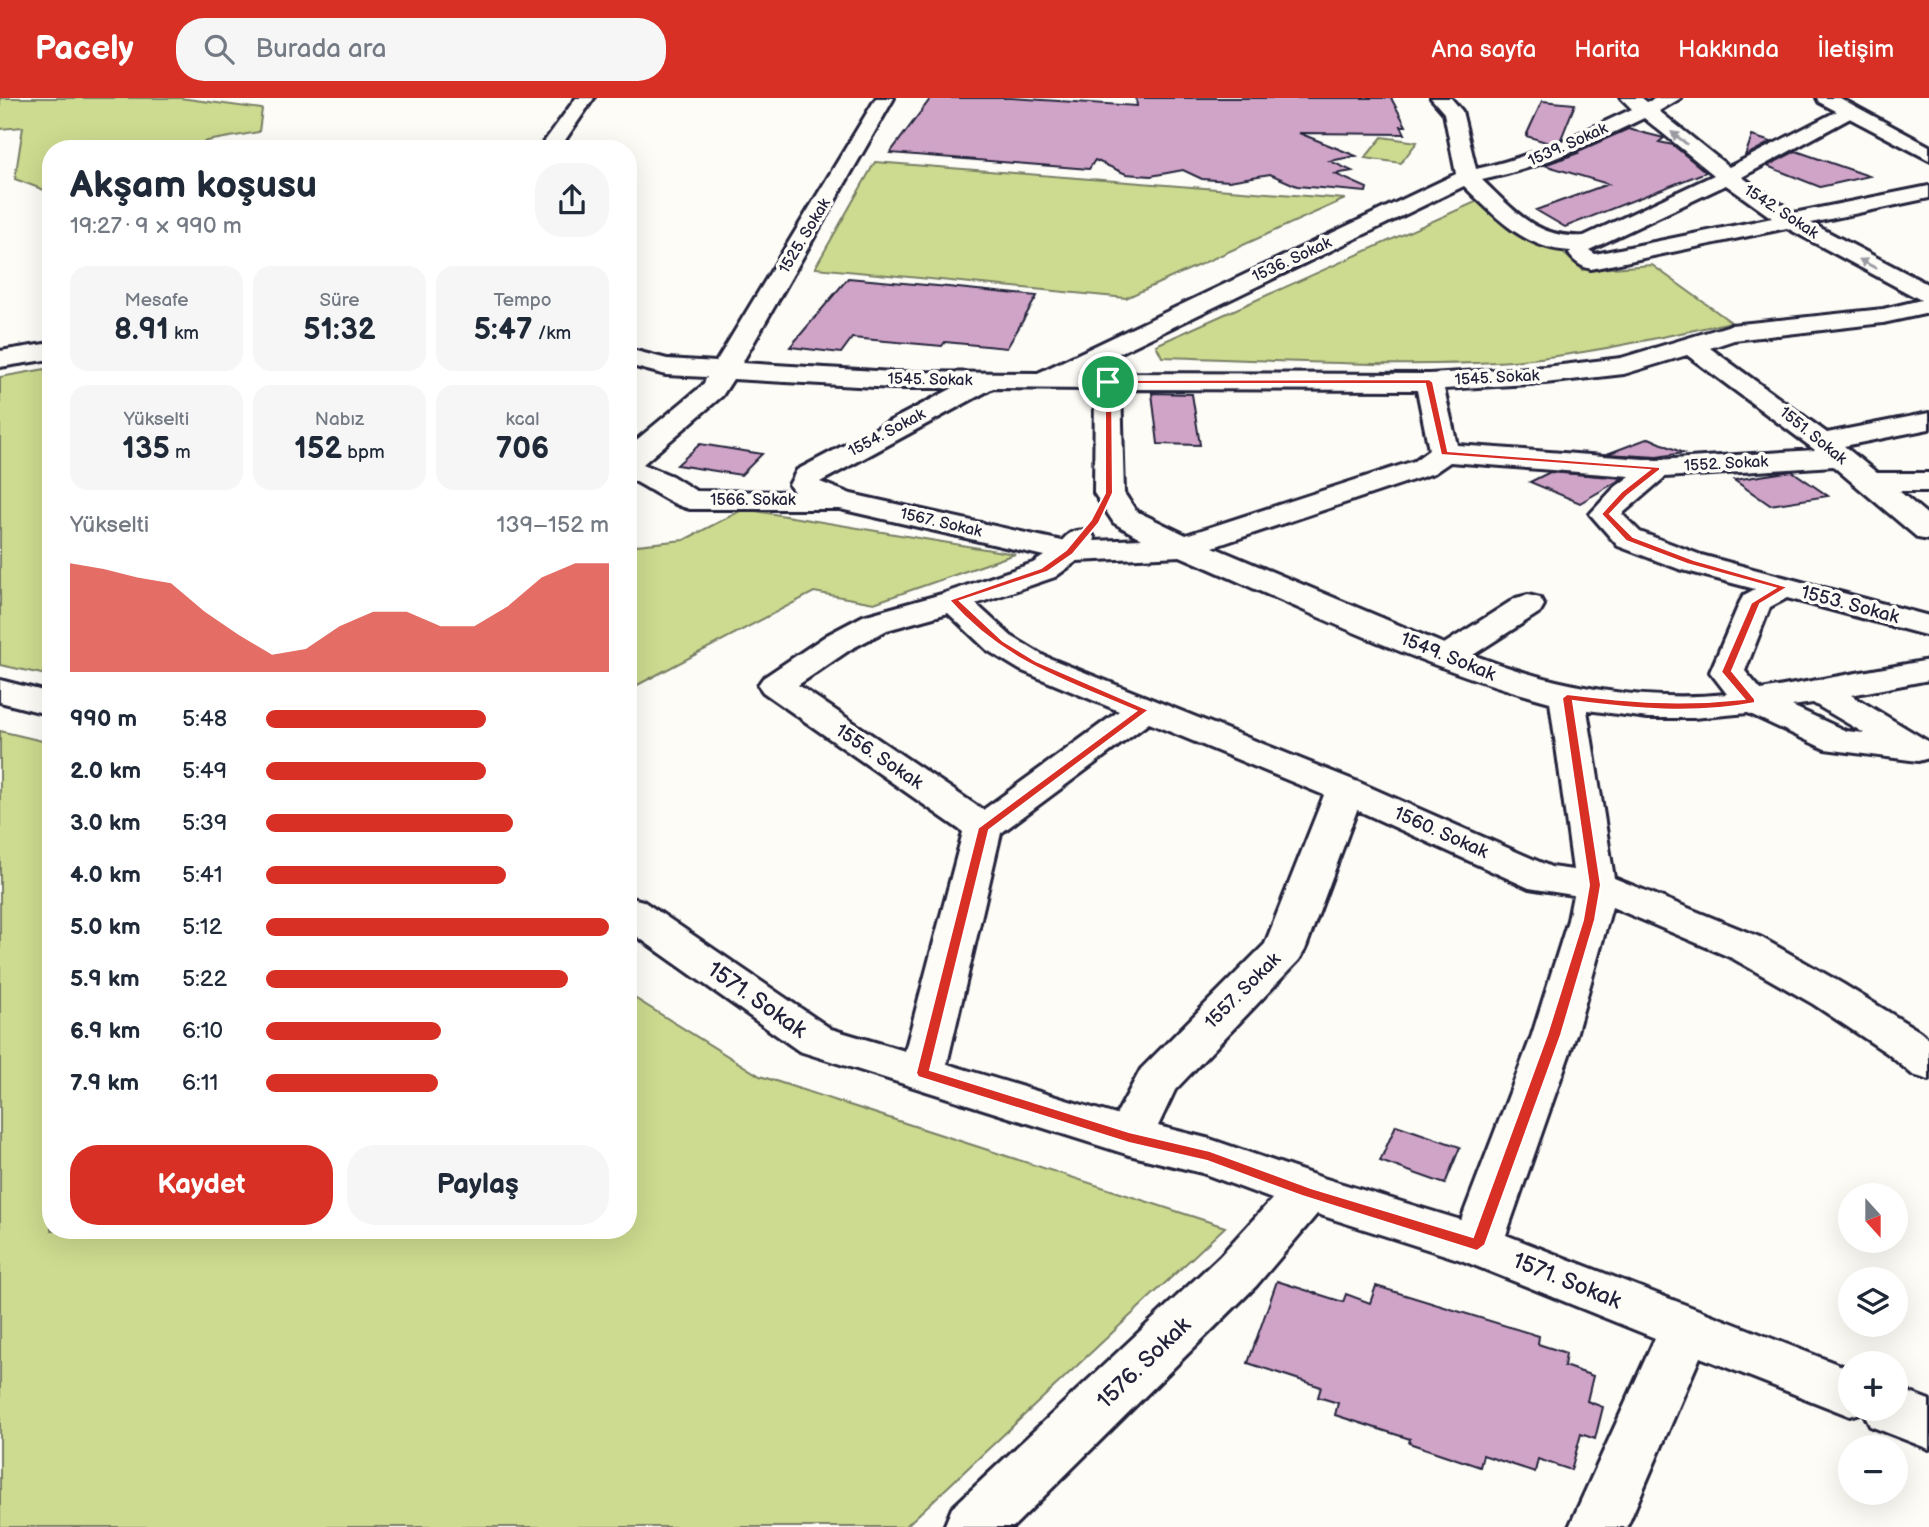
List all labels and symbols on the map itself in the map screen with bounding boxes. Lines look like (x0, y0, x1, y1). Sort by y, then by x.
street label: 1539. Sokak (1525, 119, 1611, 171)
one-way arrow (1671, 131, 1688, 146)
street label: 1542. Sokak (1740, 181, 1822, 243)
street label: 1525. Sokak (775, 195, 835, 277)
street label: 1536. Sokak (1249, 233, 1335, 287)
one-way arrow (1858, 258, 1878, 270)
pin (1078, 352, 1138, 412)
street label: 1545. Sokak (1454, 366, 1540, 390)
street label: 1545. Sokak (888, 370, 973, 390)
street label: 1551. Sokak (1776, 403, 1851, 469)
street label: 1554. Sokak (845, 405, 929, 461)
street label: 1552. Sokak (1683, 452, 1769, 476)
street label: 1566. Sokak (710, 491, 796, 510)
street label: 1567. Sokak (898, 504, 984, 542)
street label: 1553. Sokak (1798, 581, 1902, 629)
street label: 1549. Sokak (1397, 627, 1500, 687)
street label: 1556. Sokak (831, 719, 928, 795)
street label: 1560. Sokak (1390, 802, 1492, 864)
street label: 1557. Sokak (1200, 948, 1286, 1034)
street label: 1571. Sokak (702, 956, 813, 1045)
north arrow (1838, 1183, 1908, 1253)
street label: 1571. Sokak (1509, 1247, 1626, 1316)
street label: 1576. Sokak (1091, 1311, 1197, 1415)

